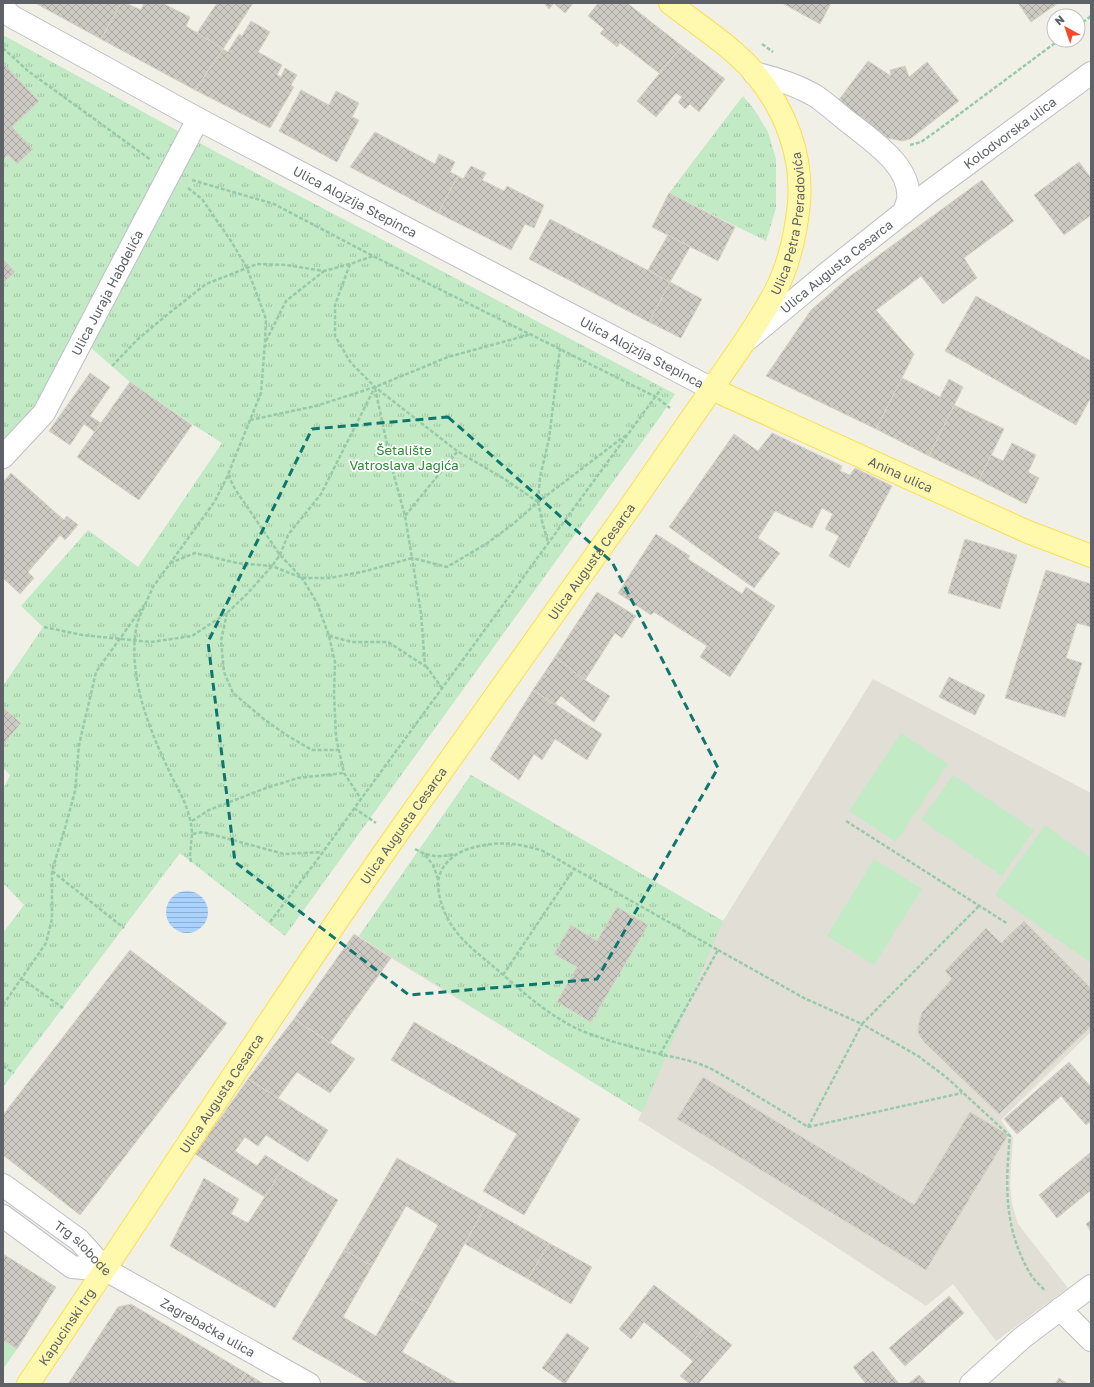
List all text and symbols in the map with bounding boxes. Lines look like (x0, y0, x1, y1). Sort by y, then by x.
north arrow (1046, 8, 1086, 48)
text: N (1052, 12, 1067, 28)
street label: Kolodvorska ulica (960, 93, 1059, 172)
street label: Ulica Petra Preradovića (767, 151, 808, 297)
street label: Ulica Alojzija Stepinca (290, 162, 420, 241)
street label: Ulica Augusta Cesarca (777, 216, 896, 317)
street label: Ulica Juraja Habdelića (68, 227, 146, 358)
street label: Ulica Alojzija Stepinca (577, 313, 707, 391)
park label: Šetalište Vatroslava Jagića (349, 442, 459, 473)
street label: Anina ulica (866, 453, 935, 496)
street label: Ulica Augusta Cesarca (544, 500, 638, 623)
street label: Ulica Augusta Cesarca (357, 764, 450, 887)
street label: Ulica Augusta Cesarca (176, 1031, 267, 1156)
street label: Trg slobode (51, 1217, 114, 1279)
street label: Kapucinski trg (35, 1285, 98, 1368)
street label: Zagrebačka ulica (158, 1294, 258, 1360)

